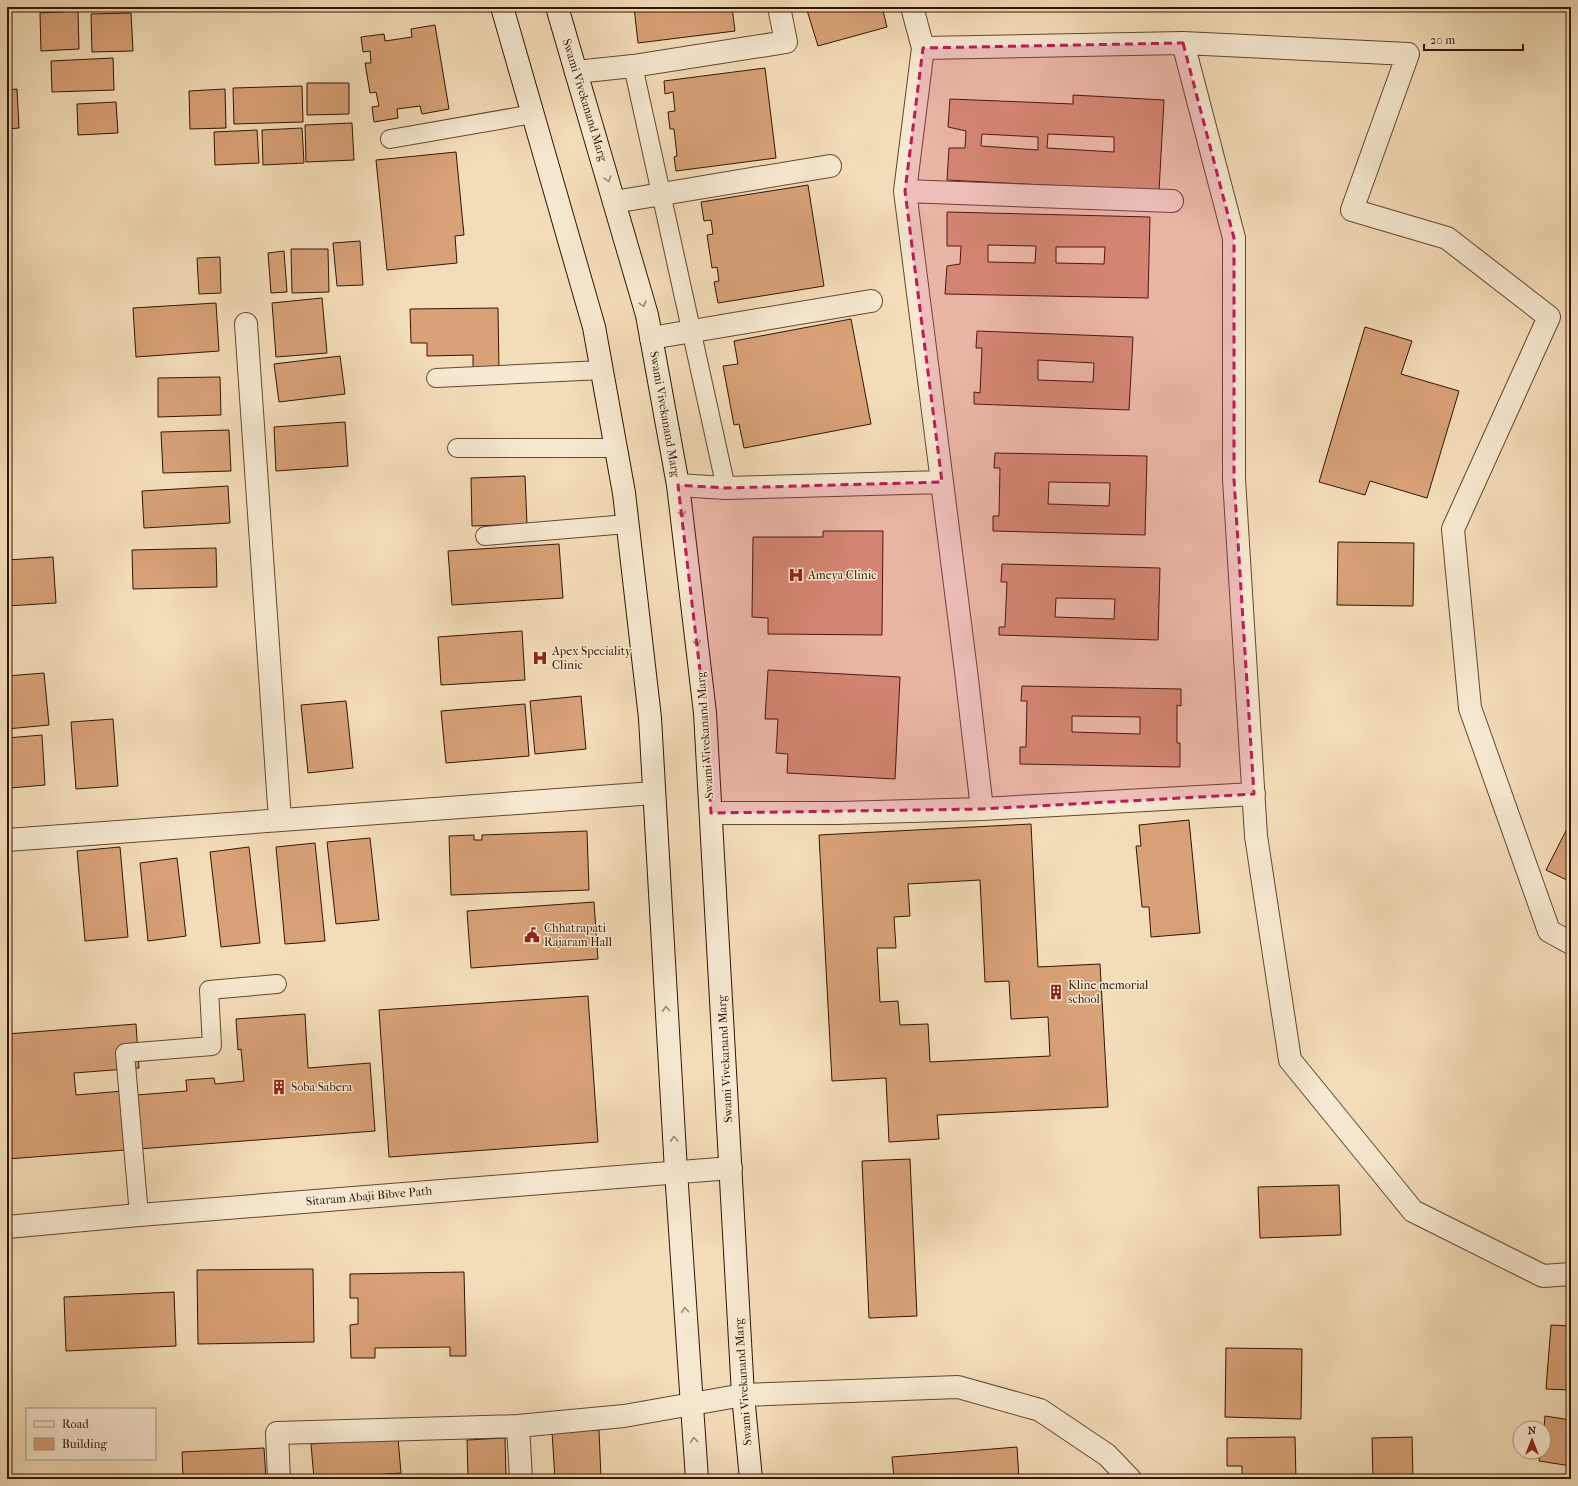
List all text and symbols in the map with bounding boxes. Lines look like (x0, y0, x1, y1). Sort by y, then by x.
scale bar (1424, 26, 1523, 52)
text: 20 m (1430, 33, 1455, 47)
street label: Swami Vivekanand Marg (560, 37, 610, 164)
one-way arrow (603, 175, 612, 182)
one-way arrow (639, 300, 647, 307)
street label: Swami Vivekanand Marg (647, 350, 683, 479)
one-way arrow (677, 511, 686, 517)
hospital icon: Ameya Clinic (787, 566, 805, 584)
place label: Ameya Clinic (807, 568, 877, 582)
one-way arrow (692, 640, 701, 646)
place label: Apex Speciality Clinic (551, 644, 632, 672)
hospital icon: Apex Speciality Clinic (531, 649, 549, 667)
street label: Swami Vivekanand Marg (694, 670, 716, 799)
place label: Chhatrapati Rajaram Hall (544, 921, 613, 949)
public building icon: Chhatrapati Rajaram Hall (523, 926, 541, 944)
place label: Kline memorial school (1068, 978, 1149, 1006)
building icon: Kline memorial school (1047, 983, 1065, 1001)
street label: Swami Vivekanand Marg (715, 994, 735, 1123)
one-way arrow (662, 1006, 671, 1012)
building icon: Soba Sabera (270, 1078, 288, 1096)
place label: Soba Sabera (291, 1080, 353, 1094)
one-way arrow (669, 1136, 678, 1142)
street label: Sitaram Abaji Bibve Path (305, 1183, 433, 1208)
one-way arrow (680, 1307, 689, 1313)
street label: Swami Vivekanand Marg (732, 1317, 754, 1446)
legend (26, 1408, 156, 1460)
text: Road (62, 1417, 89, 1431)
north arrow (1512, 1420, 1552, 1460)
text: N (1528, 1424, 1537, 1437)
text: Building (62, 1437, 107, 1451)
one-way arrow (689, 1437, 698, 1443)

